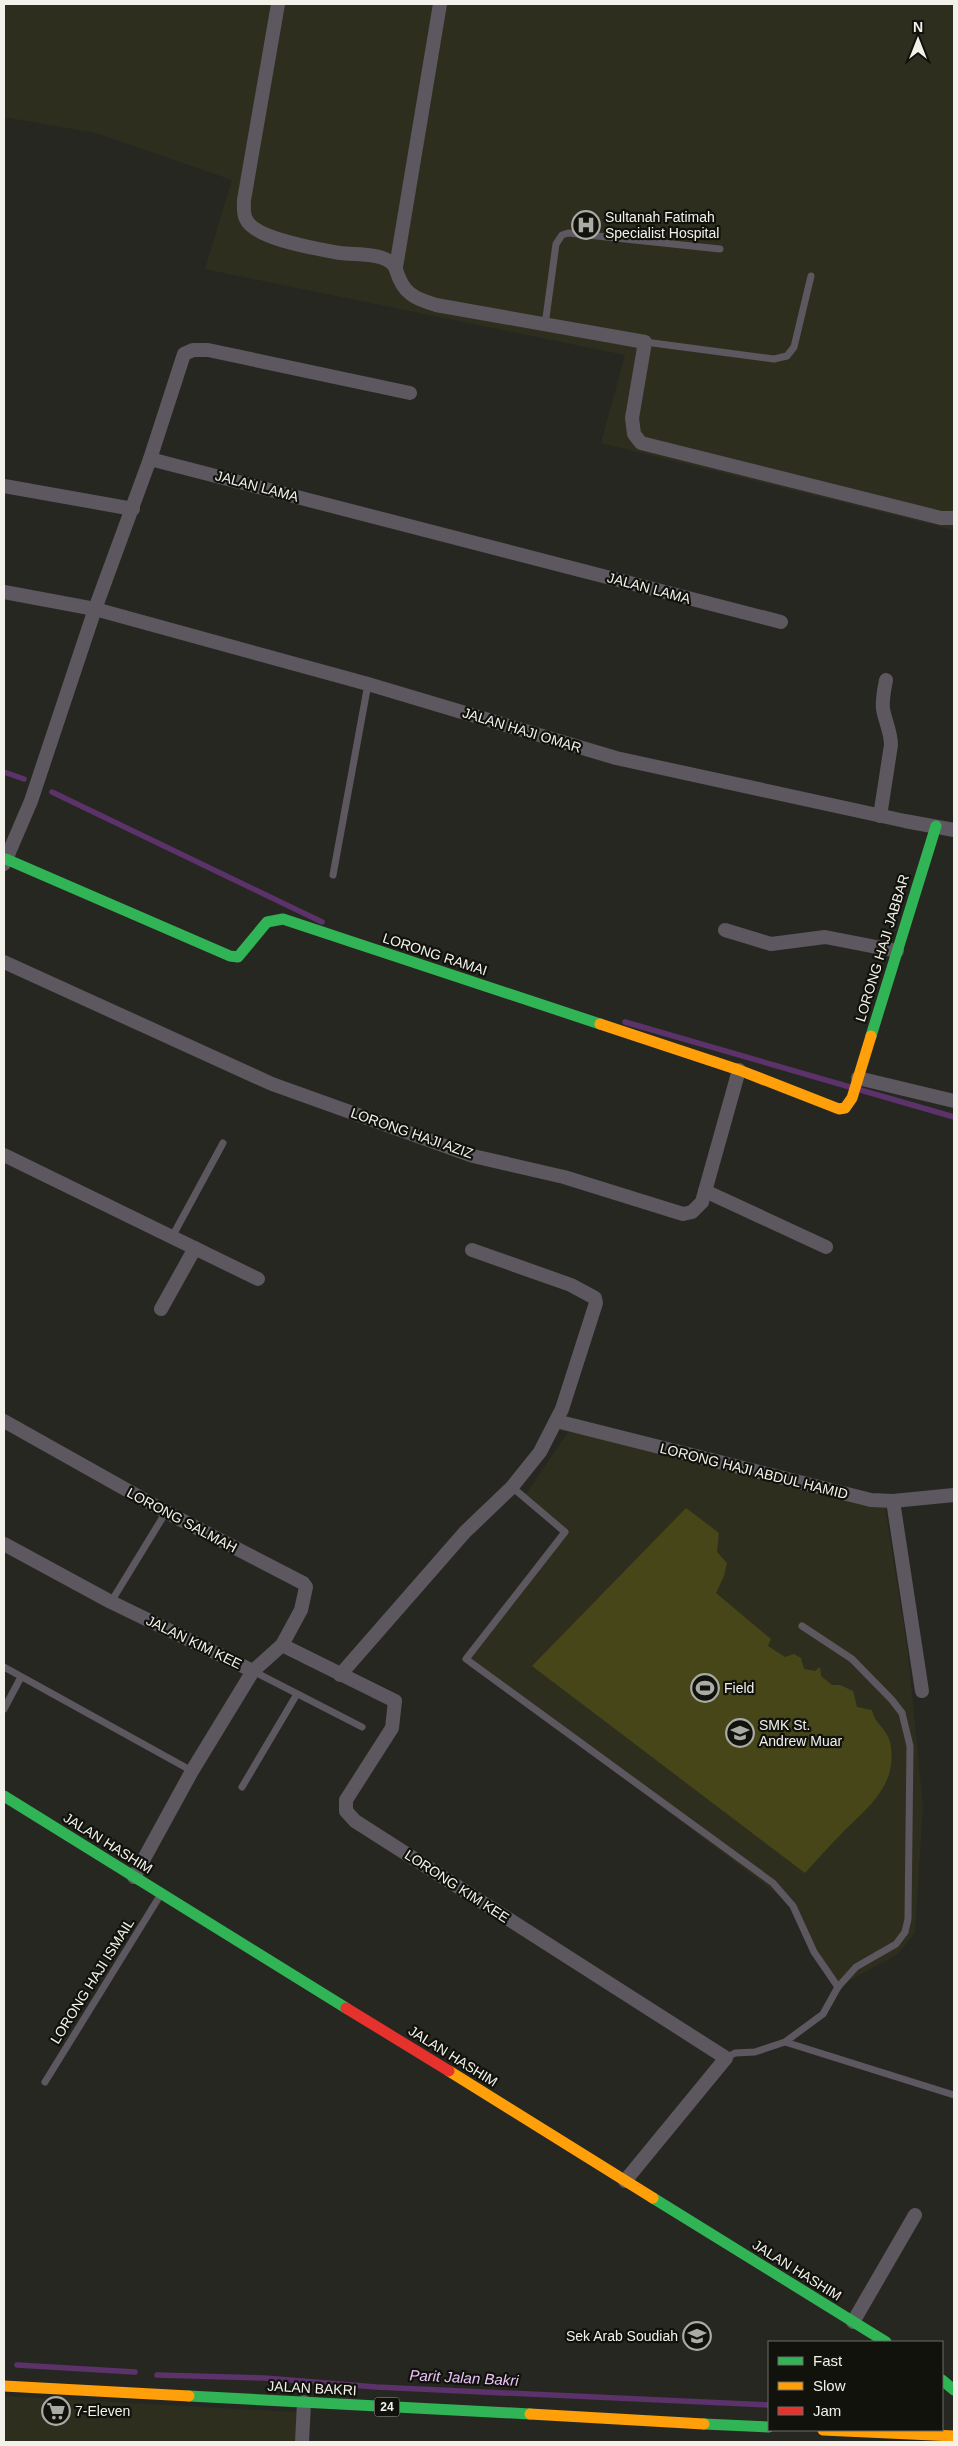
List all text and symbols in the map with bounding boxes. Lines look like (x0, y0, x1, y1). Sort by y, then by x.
north arrow (893, 15, 943, 65)
text: N (913, 19, 923, 35)
place label: Sultanah Fatimah Specialist Hospital (605, 209, 719, 241)
hospital icon: Sultanah Fatimah Specialist Hospital (571, 210, 601, 240)
street label: JALAN LAMA (214, 467, 301, 505)
street label: JALAN LAMA (606, 569, 693, 607)
street label: JALAN HAJI OMAR (461, 704, 583, 756)
street label: LORONG HAJI JABBAR (852, 872, 912, 1024)
street label: LORONG RAMAI (381, 930, 489, 978)
street label: LORONG HAJI AZIZ (349, 1105, 476, 1162)
street label: LORONG HAJI ABDUL HAMID (658, 1440, 850, 1502)
street label: LORONG SALMAH (124, 1484, 240, 1556)
street label: JALAN KIM KEE (144, 1612, 244, 1672)
sports icon: Field (690, 1673, 720, 1703)
place label: Field (724, 1680, 754, 1696)
place label: SMK St. Andrew Muar (759, 1717, 843, 1749)
school or university icon: SMK St. Andrew Muar (725, 1718, 755, 1748)
street label: JALAN HASHIM (61, 1809, 155, 1877)
street label: LORONG KIM KEE (402, 1846, 512, 1926)
street label: LORONG HAJI ISMAIL (47, 1915, 137, 2047)
street label: JALAN HASHIM (406, 2022, 500, 2090)
street label: JALAN HASHIM (750, 2236, 844, 2304)
school or university icon: Sek Arab Soudiah (682, 2321, 712, 2351)
place label: Sek Arab Soudiah (566, 2328, 678, 2344)
legend (768, 2341, 943, 2431)
text: Fast (813, 2352, 843, 2369)
water label: Parit Jalan Bakri (409, 2366, 520, 2389)
text: Slow (813, 2377, 846, 2394)
street label: JALAN BAKRI (267, 2378, 357, 2398)
supermarket icon: 7-Eleven (41, 2396, 71, 2426)
road number: 24 (374, 2398, 400, 2416)
text: Jam (813, 2402, 841, 2419)
place label: 7-Eleven (75, 2403, 130, 2419)

